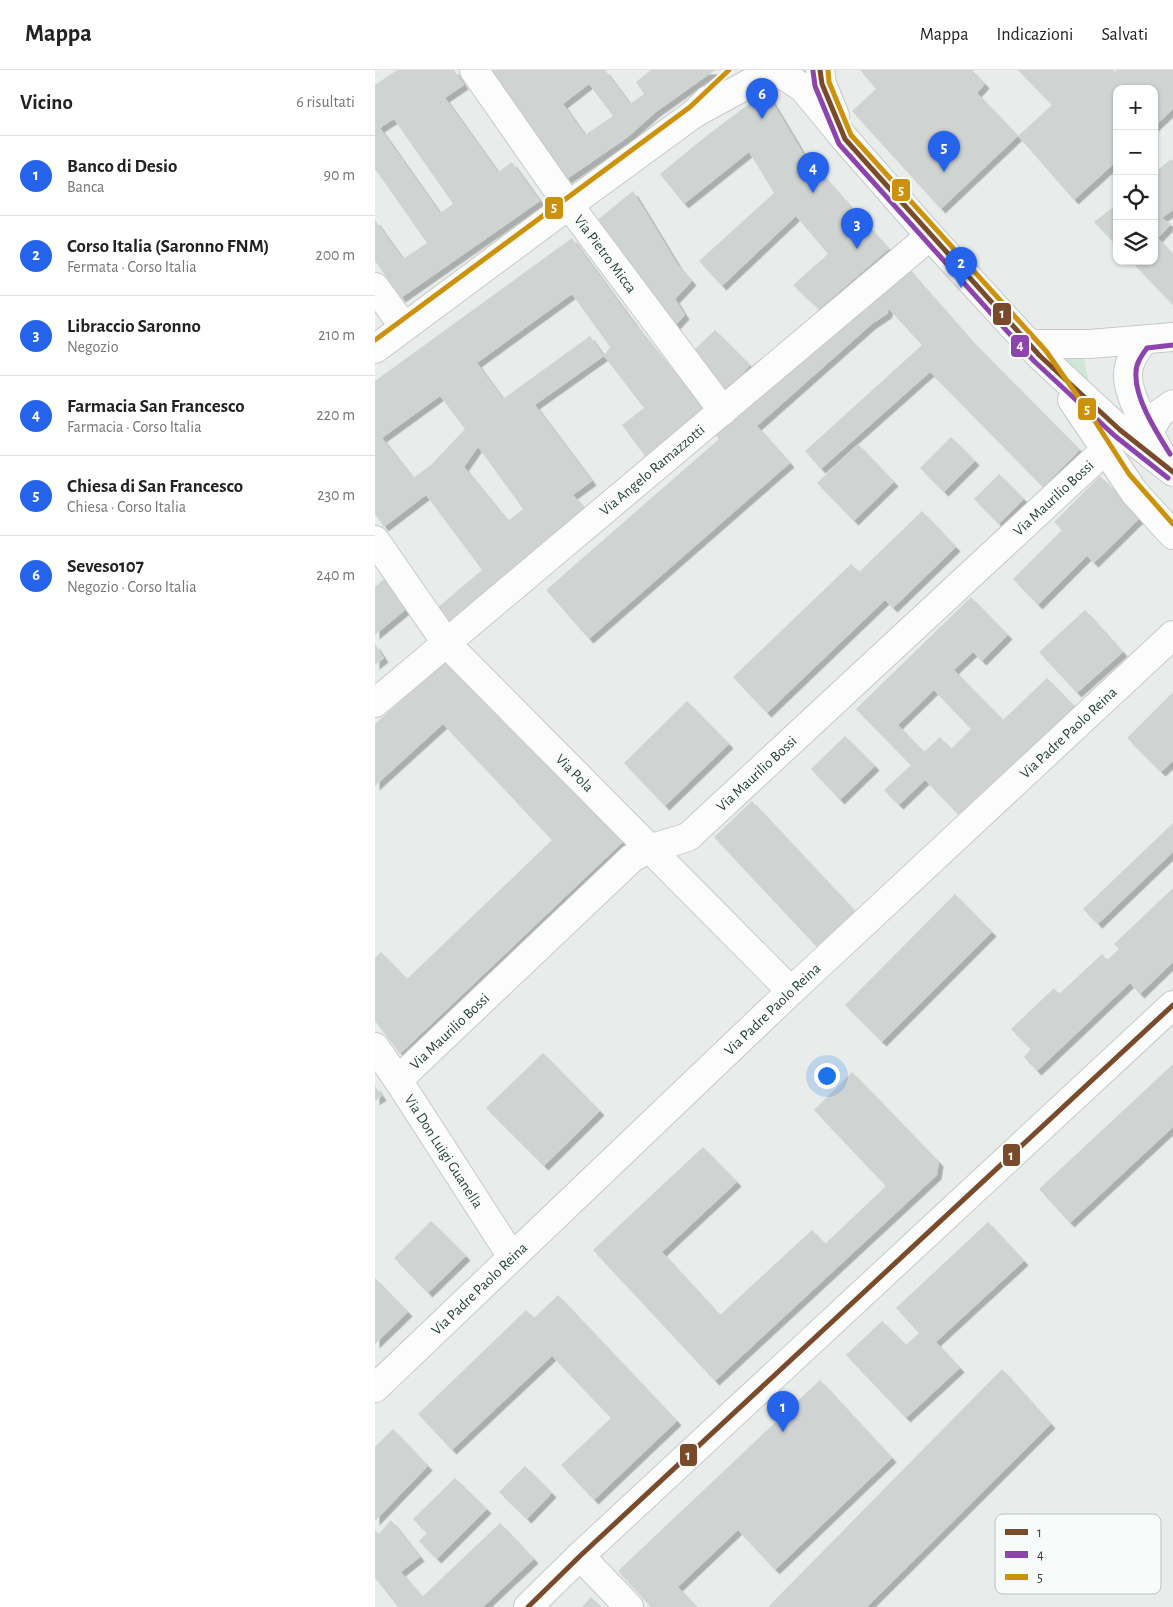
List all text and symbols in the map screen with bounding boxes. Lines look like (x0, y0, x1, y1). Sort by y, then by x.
text: Mappa (25, 22, 92, 46)
text: Mappa (920, 26, 969, 44)
text: Indicazioni (997, 26, 1073, 44)
text: Salvati (1101, 26, 1148, 44)
pin: 6 (746, 78, 778, 119)
map controls (1113, 85, 1158, 265)
button: + (1113, 85, 1158, 130)
text: Vicino (20, 92, 73, 113)
text: 6 risultati (296, 94, 355, 110)
button: − (1113, 130, 1158, 175)
pin: 5 (928, 131, 960, 172)
pin: 4 (797, 152, 829, 193)
text: Banco di Desio (67, 157, 177, 176)
text: 1 (33, 167, 39, 183)
text: 90 m (324, 167, 355, 183)
button: locate (1113, 175, 1158, 220)
line badge: 5 (891, 178, 911, 202)
text: Banca (67, 179, 104, 195)
text: 5 (898, 184, 904, 198)
line badge: 5 (544, 196, 564, 220)
text: 5 (551, 201, 557, 215)
pin: 3 (841, 208, 873, 249)
street label: Via Pietro Micca (572, 212, 639, 296)
button: layers (1113, 220, 1158, 265)
text: Corso Italia (Saronno FNM) (67, 237, 270, 256)
text: 2 (32, 247, 40, 263)
text: 200 m (315, 247, 355, 263)
pin: 2 (945, 247, 977, 288)
text: Fermata · Corso Italia (67, 259, 197, 275)
line badge: 1 (992, 302, 1012, 326)
text: 1 (999, 307, 1005, 321)
text: Libraccio Saronno (67, 317, 201, 336)
text: 3 (33, 327, 39, 343)
text: 210 m (318, 327, 355, 343)
line badge: 4 (1010, 334, 1030, 358)
text: Negozio (67, 339, 119, 355)
text: 4 (1016, 339, 1024, 353)
text: Farmacia San Francesco (67, 397, 245, 416)
line badge: 5 (1077, 397, 1097, 421)
text: 5 (1084, 403, 1090, 417)
text: 4 (32, 407, 40, 423)
text: 220 m (317, 407, 355, 423)
text: Farmacia · Corso Italia (67, 419, 202, 435)
street label: Via Angelo Ramazzotti (597, 422, 707, 518)
street label: Via Maurilio Bossi (1010, 457, 1096, 539)
text: Chiesa di San Francesco (67, 477, 243, 496)
text: 5 (33, 487, 39, 503)
text: 230 m (317, 487, 355, 503)
text: Chiesa · Corso Italia (67, 499, 186, 515)
text: Seveso107 (67, 557, 144, 576)
text: 6 (32, 567, 40, 583)
text: 240 m (316, 567, 355, 583)
text: Negozio · Corso Italia (67, 579, 197, 595)
street label: Via Padre Paolo Reina (1017, 684, 1120, 781)
street label: Via Maurilio Bossi (713, 733, 799, 814)
street label: Via Pola (553, 751, 597, 795)
street label: Via Padre Paolo Reina (721, 960, 823, 1058)
street label: Via Maurilio Bossi (407, 990, 492, 1072)
your location (814, 1063, 840, 1089)
street label: Via Don Luigi Guanella (402, 1092, 486, 1211)
line badge: 1 (1002, 1143, 1021, 1167)
text: 1 (1008, 1149, 1014, 1163)
street label: Via Padre Paolo Reina (428, 1240, 530, 1338)
pin: 1 (767, 1391, 799, 1432)
line badge: 1 (679, 1443, 698, 1467)
text: 1 (685, 1449, 691, 1463)
legend (995, 1514, 1161, 1594)
text: 1 (1037, 1526, 1042, 1540)
text: 4 (1037, 1548, 1044, 1562)
text: 5 (1037, 1571, 1043, 1585)

